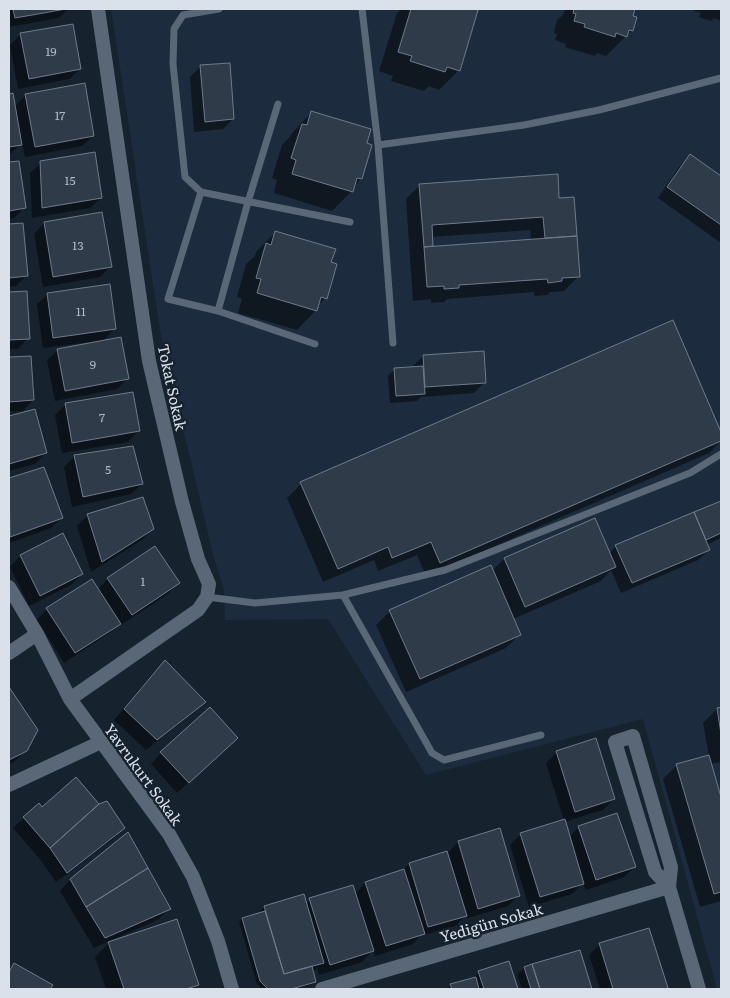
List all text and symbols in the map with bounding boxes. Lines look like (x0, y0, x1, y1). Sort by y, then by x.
house number: 19 (45, 42, 57, 60)
house number: 17 (55, 106, 65, 124)
house number: 15 (65, 171, 75, 189)
house number: 13 (72, 236, 84, 254)
house number: 11 (76, 302, 86, 320)
street label: Tokat Sokak (153, 341, 194, 433)
house number: 9 (90, 355, 96, 373)
house number: 7 (99, 408, 105, 426)
house number: 5 (105, 460, 111, 478)
house number: 1 (141, 572, 146, 590)
street label: Yavrukurt Sokak (99, 718, 189, 830)
street label: Yedigün Sokak (437, 896, 546, 948)

